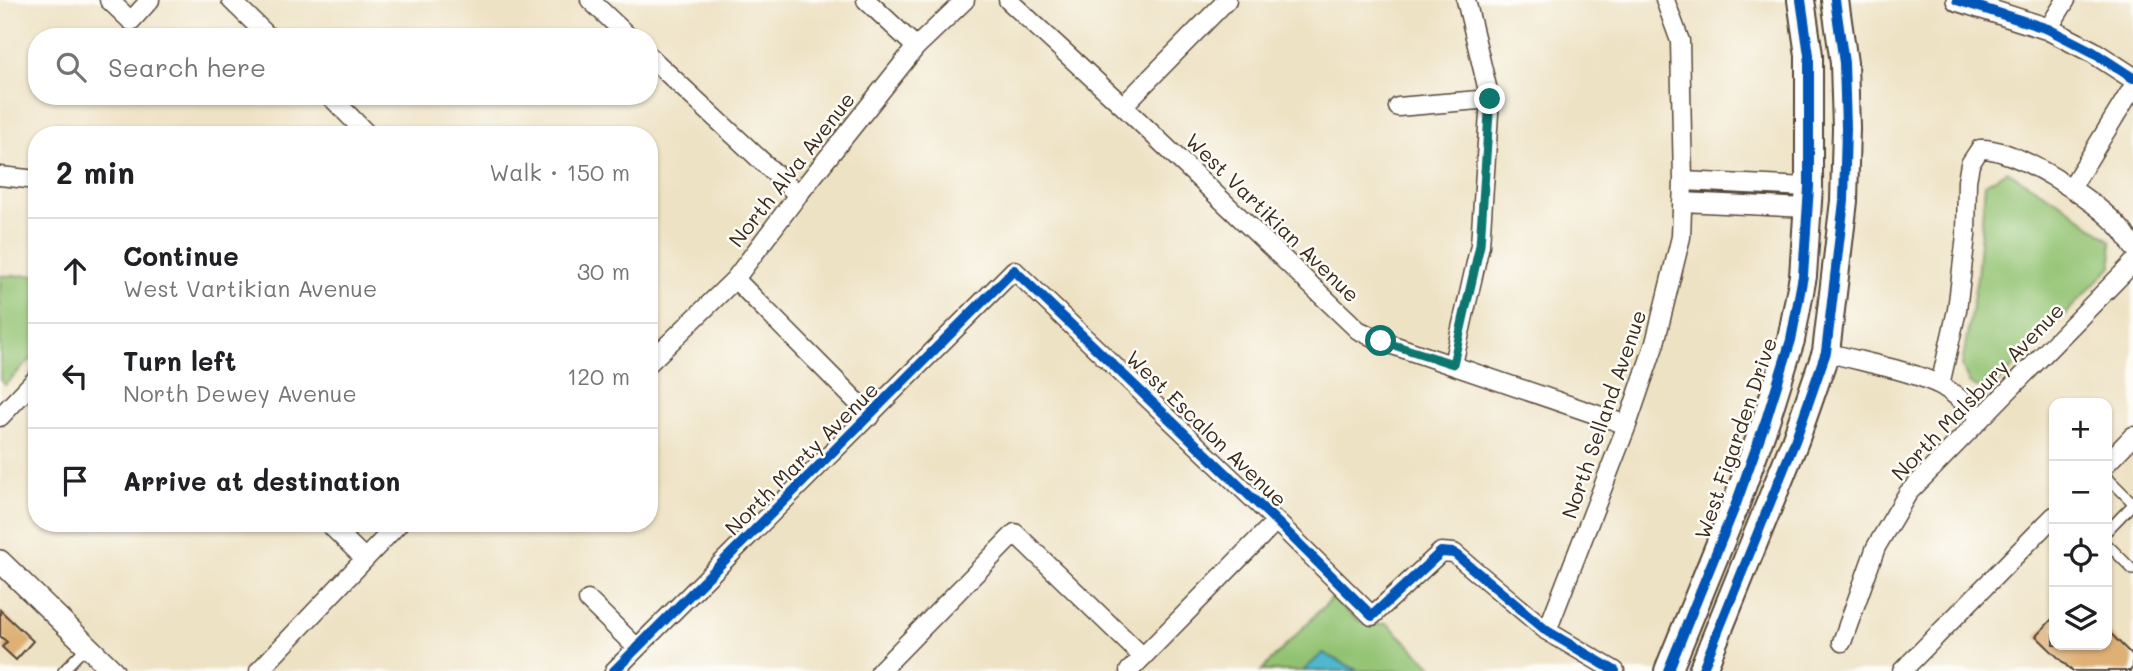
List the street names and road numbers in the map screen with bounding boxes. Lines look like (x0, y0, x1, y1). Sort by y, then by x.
street label: North Alva Avenue (722, 86, 860, 252)
street label: West Vartikian Avenue (1180, 127, 1366, 307)
street label: North Malsbury Avenue (1885, 296, 2069, 486)
street label: North Selland Avenue (1555, 306, 1651, 522)
street label: West Figarden Drive (1688, 333, 1782, 543)
street label: West Escalon Avenue (1121, 344, 1293, 512)
street label: North Marty Avenue (719, 376, 883, 540)

